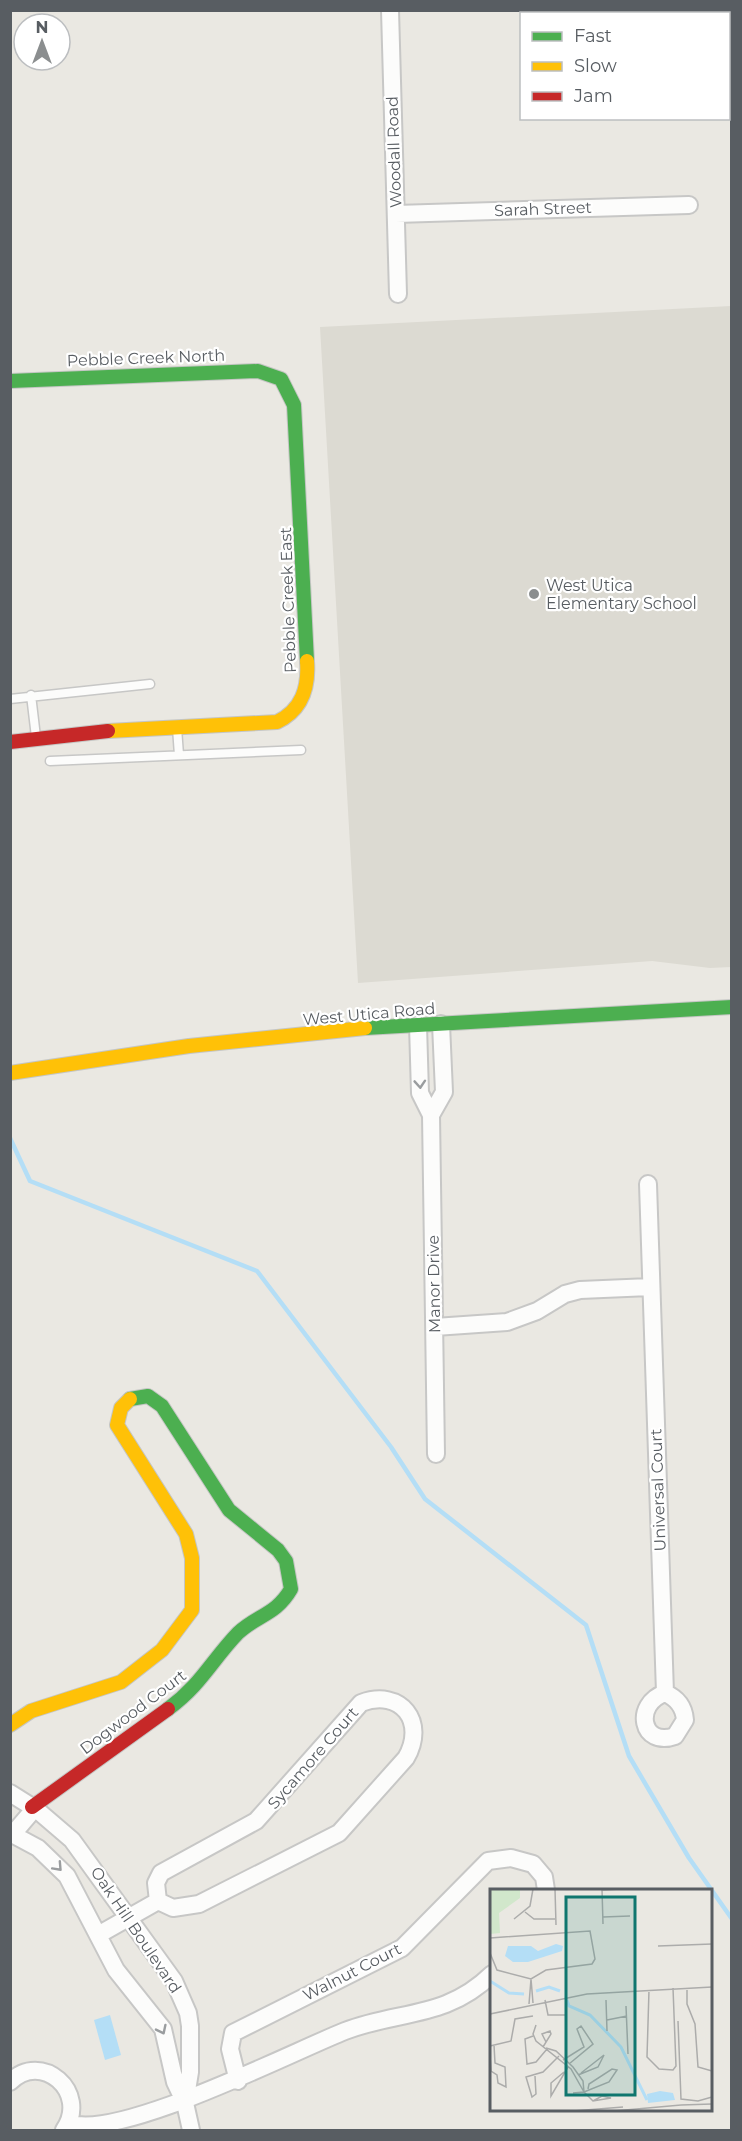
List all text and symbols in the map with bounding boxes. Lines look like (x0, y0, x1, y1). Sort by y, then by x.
north arrow (12, 12, 72, 72)
legend (520, 12, 730, 120)
text: N (36, 18, 48, 37)
text: Fast (574, 25, 612, 47)
text: Slow (574, 55, 617, 77)
text: Jam (573, 85, 613, 107)
street label: Woodall Road (383, 96, 405, 208)
street label: Sarah Street (494, 198, 593, 220)
street label: Pebble Creek North (66, 346, 226, 370)
street label: Pebble Creek East (276, 526, 300, 673)
place label: West Utica Elementary School (546, 576, 697, 613)
marker: West Utica Elementary School (527, 587, 541, 601)
street label: West Utica Road (302, 999, 436, 1029)
one-way arrow (413, 1079, 426, 1088)
street label: Manor Drive (424, 1235, 444, 1333)
street label: Universal Court (646, 1428, 670, 1552)
street label: Dogwood Court (76, 1666, 190, 1758)
street label: Sycamore Court (264, 1703, 363, 1813)
one-way arrow (51, 1860, 62, 1870)
street label: Oak Hill Boulevard (87, 1863, 185, 1997)
inset map (490, 1889, 712, 2111)
street label: Walnut Court (300, 1939, 405, 2005)
one-way arrow (155, 2023, 167, 2034)

